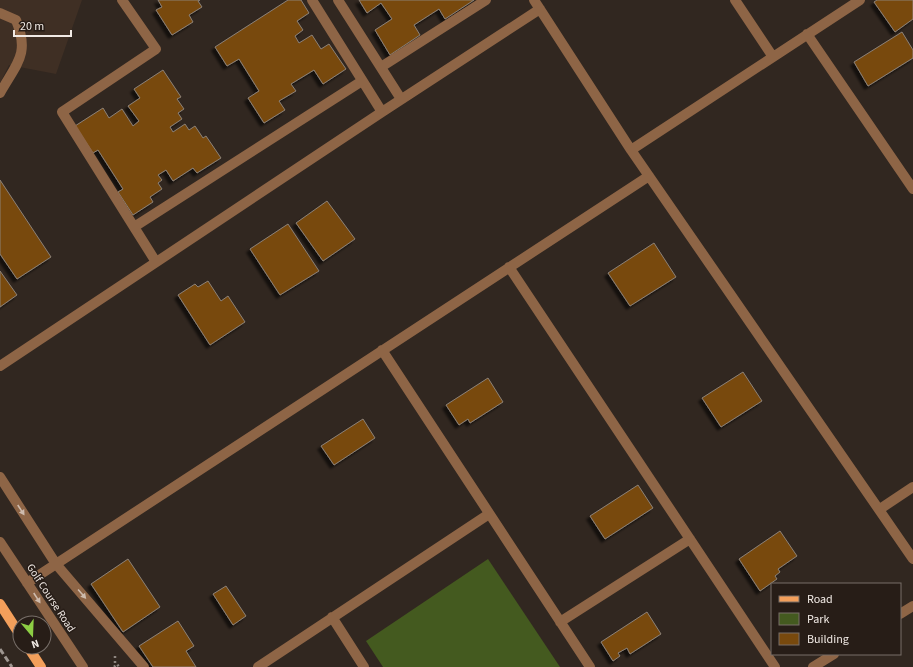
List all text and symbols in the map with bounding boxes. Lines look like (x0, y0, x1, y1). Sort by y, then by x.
scale bar (14, 12, 71, 38)
text: 20 m (20, 18, 44, 35)
one-way arrow (17, 505, 25, 515)
street label: Golf Course Road (23, 561, 79, 635)
legend (771, 583, 901, 655)
one-way arrow (77, 589, 86, 598)
text: Road (807, 591, 833, 608)
one-way arrow (33, 592, 40, 604)
text: Park (807, 611, 829, 628)
north arrow (12, 615, 52, 655)
text: Building (807, 631, 849, 648)
text: N (29, 636, 41, 652)

